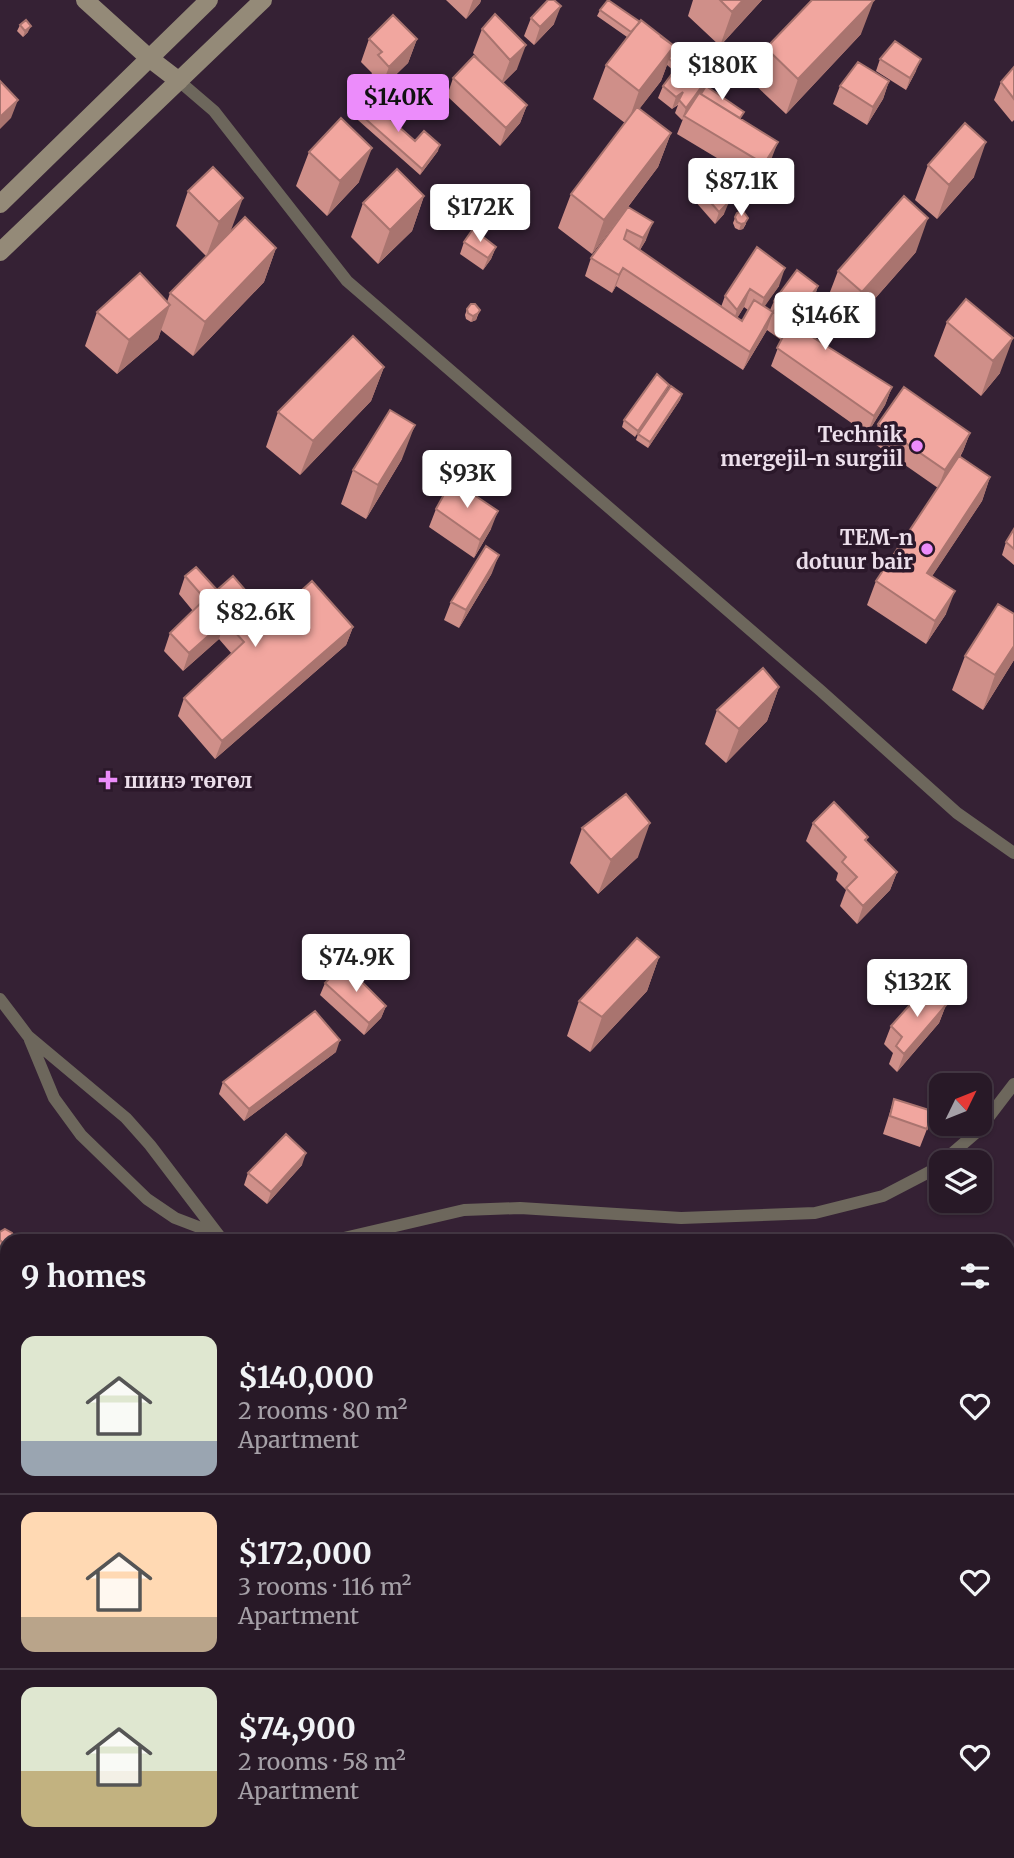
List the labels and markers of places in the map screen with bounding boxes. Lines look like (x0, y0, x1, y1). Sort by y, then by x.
pin: $180K (673, 42, 771, 102)
pin: $140K (349, 74, 447, 134)
pin: $87.1K (684, 158, 798, 218)
pin: $172K (431, 184, 529, 244)
pin: $146K (776, 292, 874, 352)
place label: Technik mergejil-n surgiil (720, 421, 903, 472)
marker: Technik mergejil-n surgiil (909, 438, 925, 454)
pin: $93K (426, 450, 508, 510)
place label: TEM-n dotuur bair (796, 524, 913, 575)
marker: TEM-n dotuur bair (919, 541, 935, 557)
pin: $82.6K (198, 590, 312, 649)
place label: шинэ төгөл (124, 767, 252, 794)
marker: шинэ төгөл (98, 770, 118, 790)
pin: $74.9K (299, 934, 413, 994)
pin: $132K (868, 960, 966, 1019)

